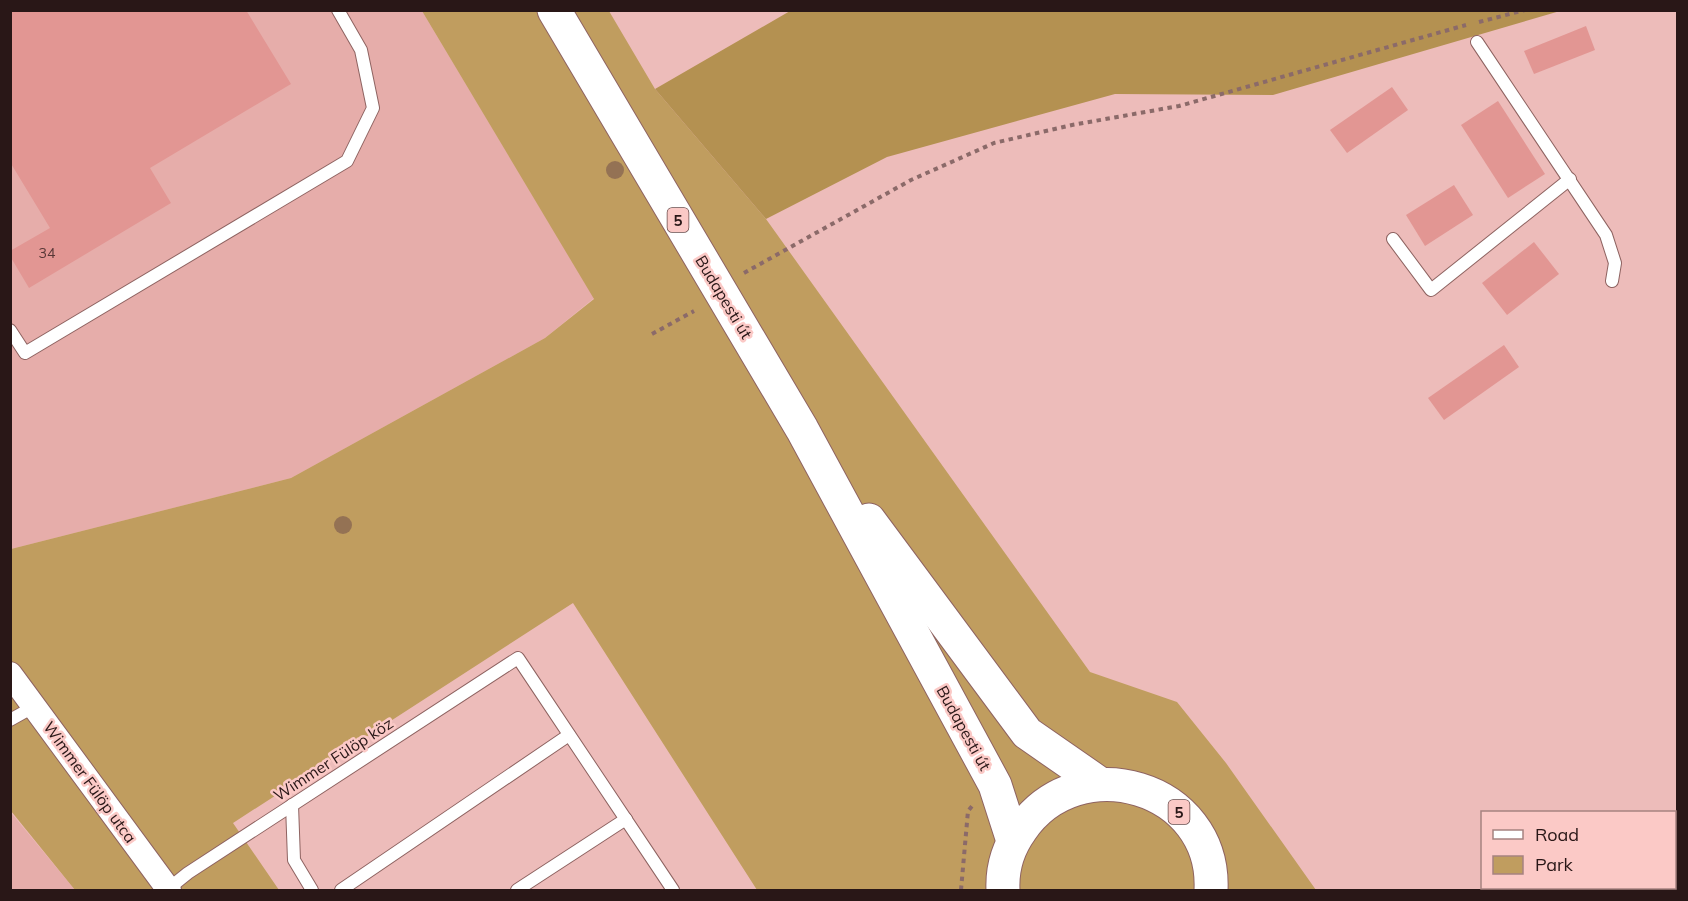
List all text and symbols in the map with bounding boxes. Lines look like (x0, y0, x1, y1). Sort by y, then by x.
road number: 5 (668, 208, 688, 232)
house number: 34 (39, 244, 56, 262)
street label: Budapesti út (691, 252, 757, 343)
street label: Budapesti út (932, 682, 996, 774)
street label: Wimmer Fülöp köz (269, 713, 397, 805)
street label: Wimmer Fülöp utca (39, 717, 141, 847)
road number: 5 (1168, 800, 1190, 824)
legend (1481, 811, 1676, 889)
text: Road (1535, 823, 1579, 846)
text: Park (1535, 853, 1574, 876)

